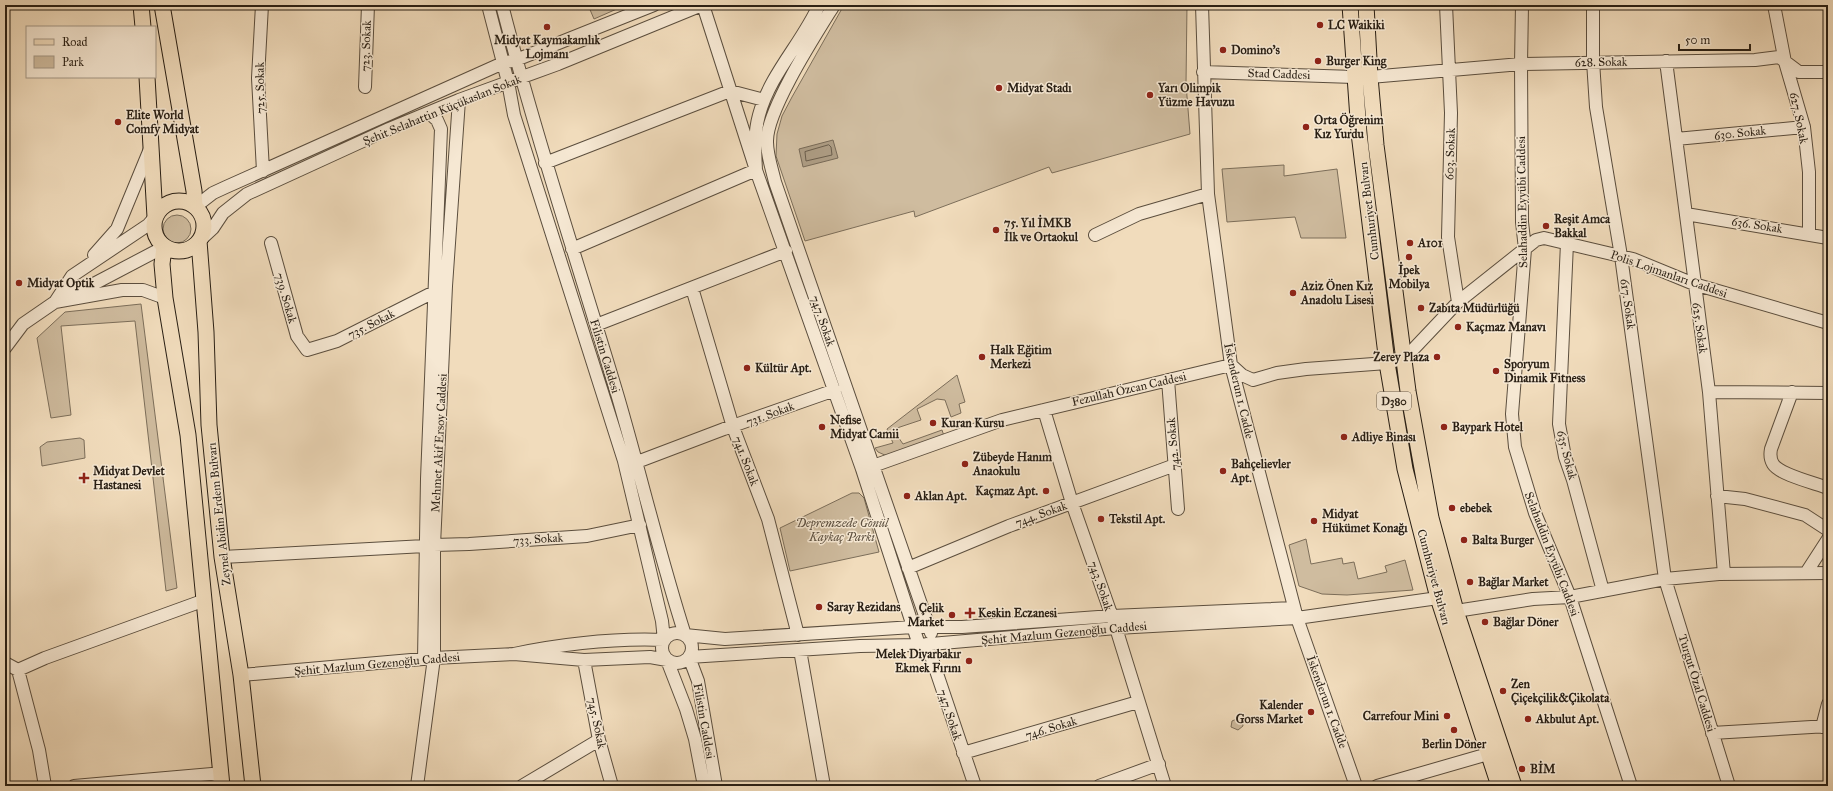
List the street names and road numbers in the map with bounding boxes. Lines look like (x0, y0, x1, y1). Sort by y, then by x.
street label: 723. Sokak (358, 20, 374, 72)
street label: 628. Sokak (1575, 55, 1628, 69)
street label: 725. Sokak (253, 62, 267, 114)
street label: Stad Caddesi (1247, 66, 1311, 82)
street label: Şehit Selahattin Küçükaslan Sokak (361, 72, 523, 148)
street label: 627. Sokak (1787, 91, 1811, 145)
street label: 630. Sokak (1713, 123, 1767, 143)
street label: 603. Sokak (1442, 127, 1458, 180)
street label: Selahaddin Eyyübi Caddesi (1514, 135, 1530, 268)
street label: Cumhuriyet Bulvarı (1356, 161, 1382, 261)
street label: 636. Sokak (1731, 214, 1784, 236)
street label: Polis Lojmanları Caddesi (1609, 247, 1730, 301)
street label: 739. Sokak (272, 271, 300, 325)
street label: 617. Sokak (1617, 278, 1639, 331)
street label: 747. Sokak (808, 294, 838, 349)
street label: 625. Sokak (1689, 302, 1711, 355)
street label: 735. Sokak (345, 306, 397, 342)
street label: Filistin Caddesi (587, 317, 623, 395)
street label: İskenderun 1. Cadde (1221, 342, 1258, 440)
street label: Fezullah Özcan Caddesi (1070, 368, 1188, 409)
street label: Mehmet Akif Ersoy Caddesi (428, 373, 450, 513)
road number: D380 (1377, 392, 1411, 410)
street label: 731. Sokak (744, 399, 796, 429)
street label: 742. Sokak (1164, 416, 1182, 471)
street label: 635. Sokak (1554, 429, 1580, 482)
street label: 741. Sokak (730, 434, 762, 488)
street label: Zeynel Abidin Erdem Bulvarı (204, 441, 233, 586)
street label: Selahaddin Eyyübi Caddesi (1522, 490, 1582, 619)
street label: 744. Sokak (1013, 498, 1069, 530)
street label: Cumhuriyet Bulvarı (1414, 528, 1454, 627)
street label: 733. Sokak (512, 530, 564, 548)
street label: 743. Sokak (1086, 559, 1116, 613)
street label: Şehit Mazlum Gezenoğlu Caddesi (980, 619, 1148, 648)
street label: Turgut Özal Caddesi (1675, 632, 1720, 735)
street label: Şehit Mazlum Gezenoğlu Caddesi (293, 650, 461, 679)
street label: İskenderun 1. Cadde (1304, 653, 1351, 750)
street label: Filistin Caddesi (690, 682, 718, 761)
street label: 747. Sokak (935, 688, 965, 743)
street label: 745. Sokak (585, 696, 609, 750)
street label: 746. Sokak (1023, 713, 1079, 742)

